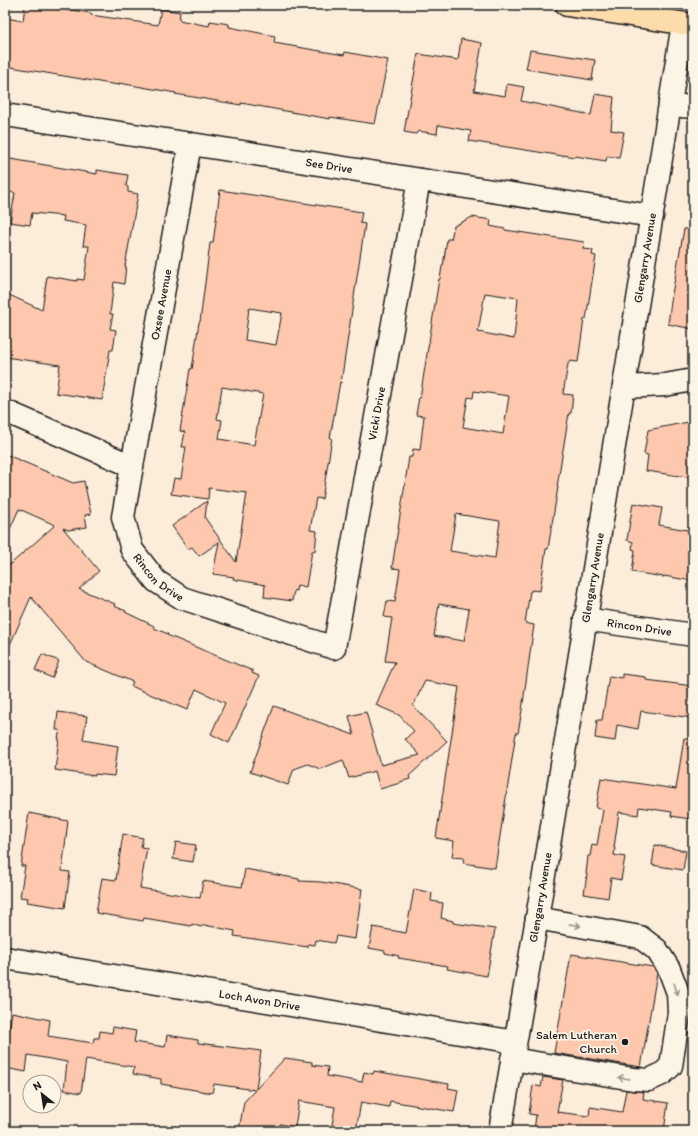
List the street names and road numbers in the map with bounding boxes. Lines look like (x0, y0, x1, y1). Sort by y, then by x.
street label: See Drive (304, 155, 354, 176)
street label: Glengarry Avenue (631, 212, 659, 304)
street label: Oxsee Avenue (148, 268, 174, 341)
street label: Vicki Drive (365, 385, 388, 442)
street label: Glengarry Avenue (578, 531, 607, 624)
street label: Rincon Drive (130, 550, 187, 605)
street label: Rincon Drive (606, 615, 673, 639)
street label: Glengarry Avenue (526, 851, 555, 944)
street label: Loch Avon Drive (218, 986, 302, 1014)

